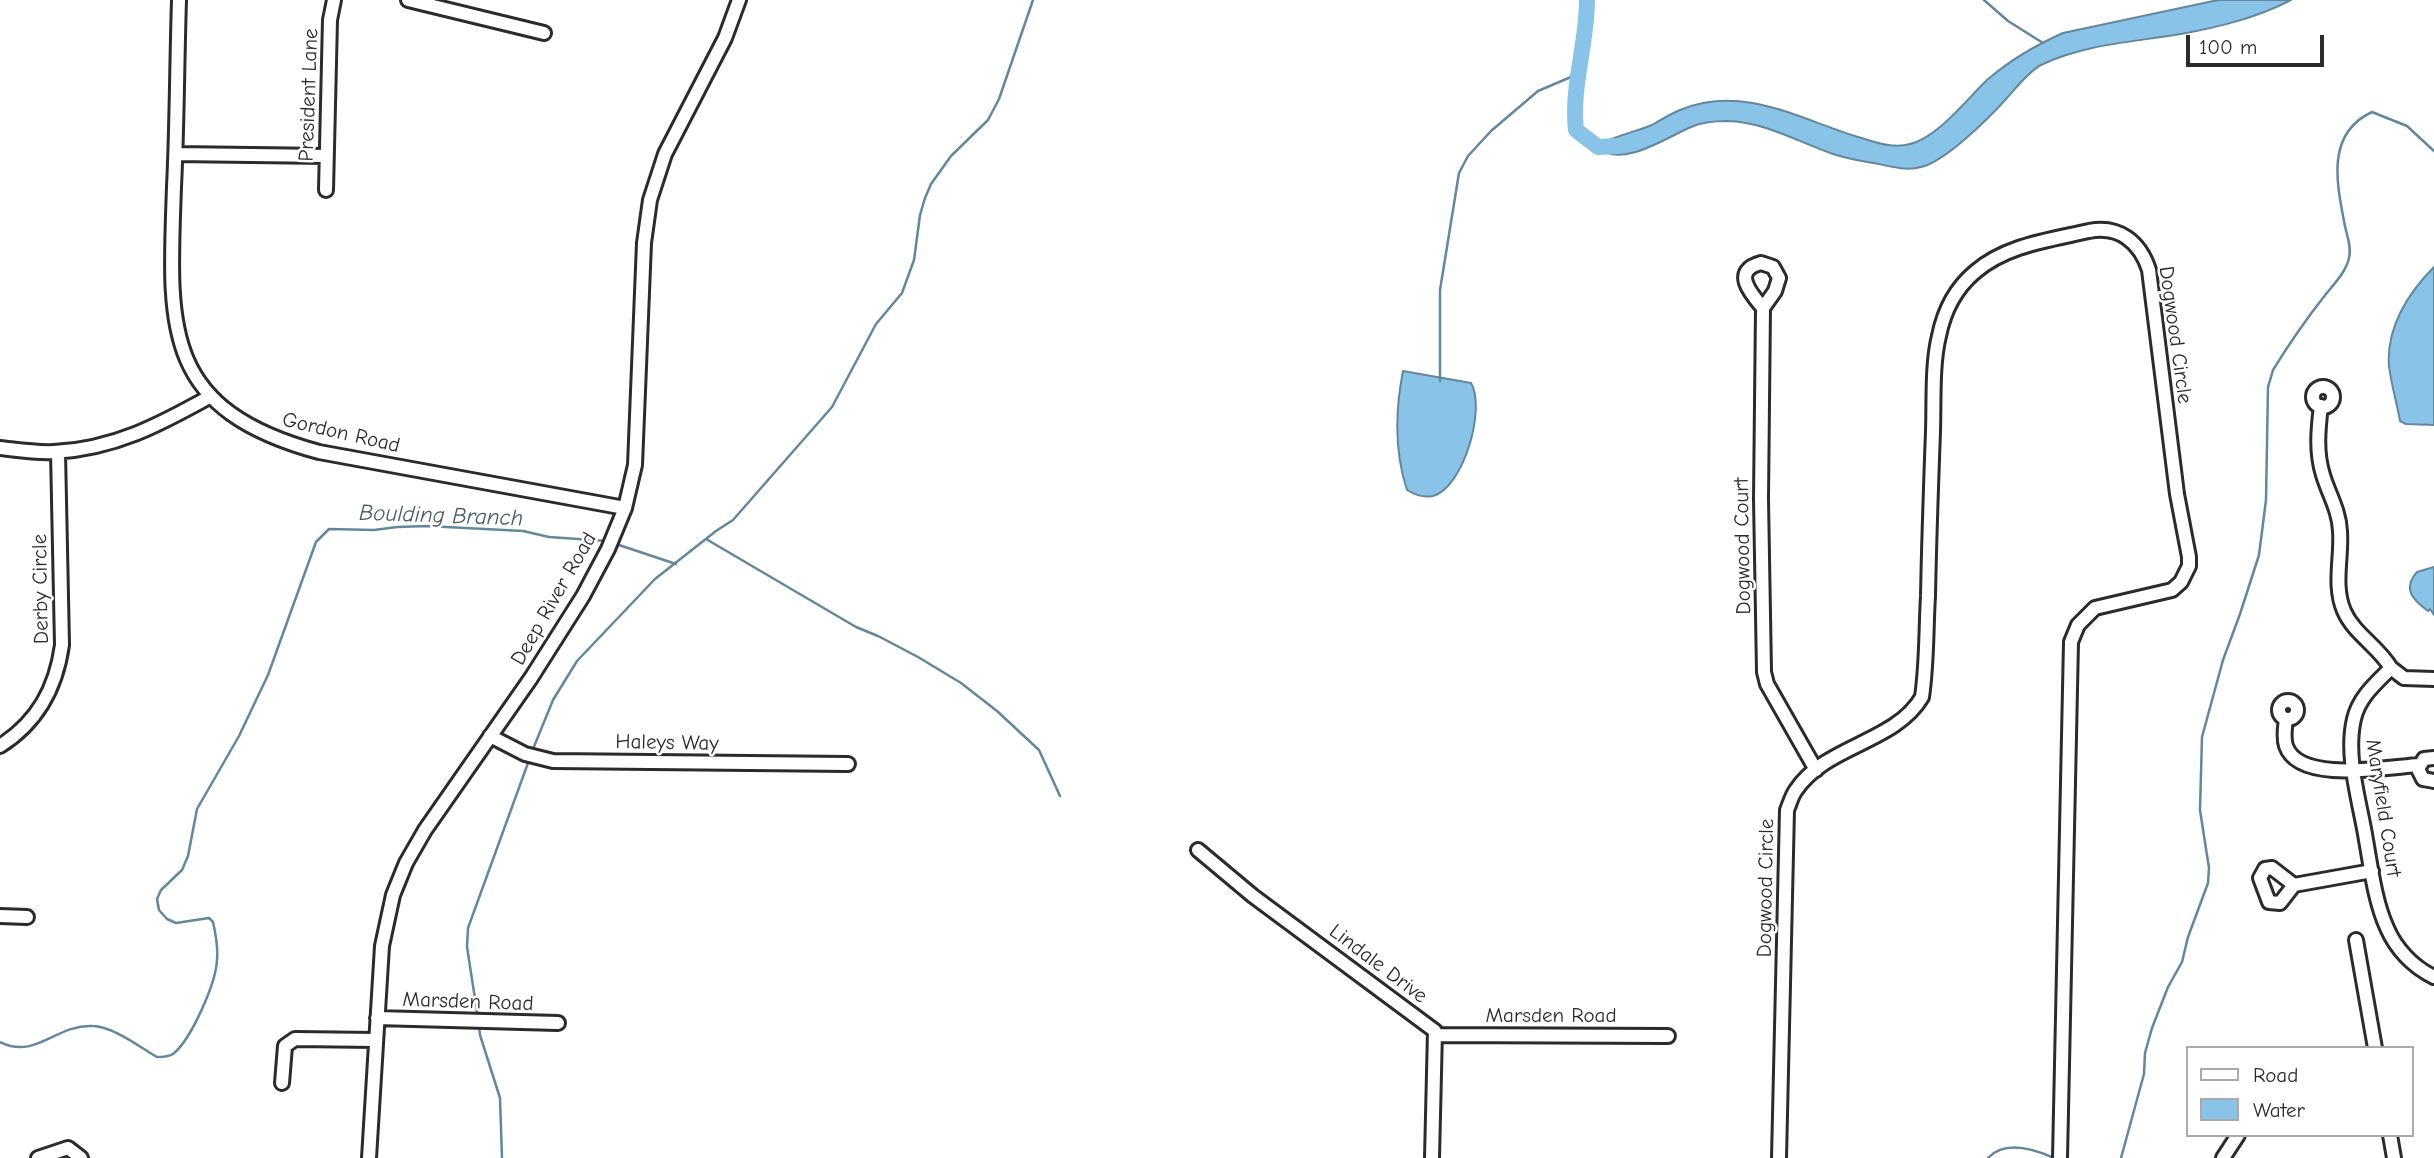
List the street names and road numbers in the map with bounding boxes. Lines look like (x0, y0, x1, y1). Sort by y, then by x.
street label: President Lane (294, 28, 324, 162)
street label: Dogwood Circle (2153, 265, 2197, 405)
street label: Gordon Road (280, 407, 402, 459)
street label: Dogwood Court (1729, 477, 1757, 615)
street label: Deep River Road (506, 528, 602, 670)
street label: Derby Circle (27, 534, 55, 644)
street label: Haleys Way (615, 730, 719, 756)
street label: Maryfield Court (2360, 737, 2406, 879)
street label: Dogwood Circle (1752, 818, 1780, 958)
street label: Lindale Drive (1324, 919, 1432, 1009)
street label: Marsden Road (402, 987, 534, 1017)
street label: Marsden Road (1485, 1003, 1617, 1029)

